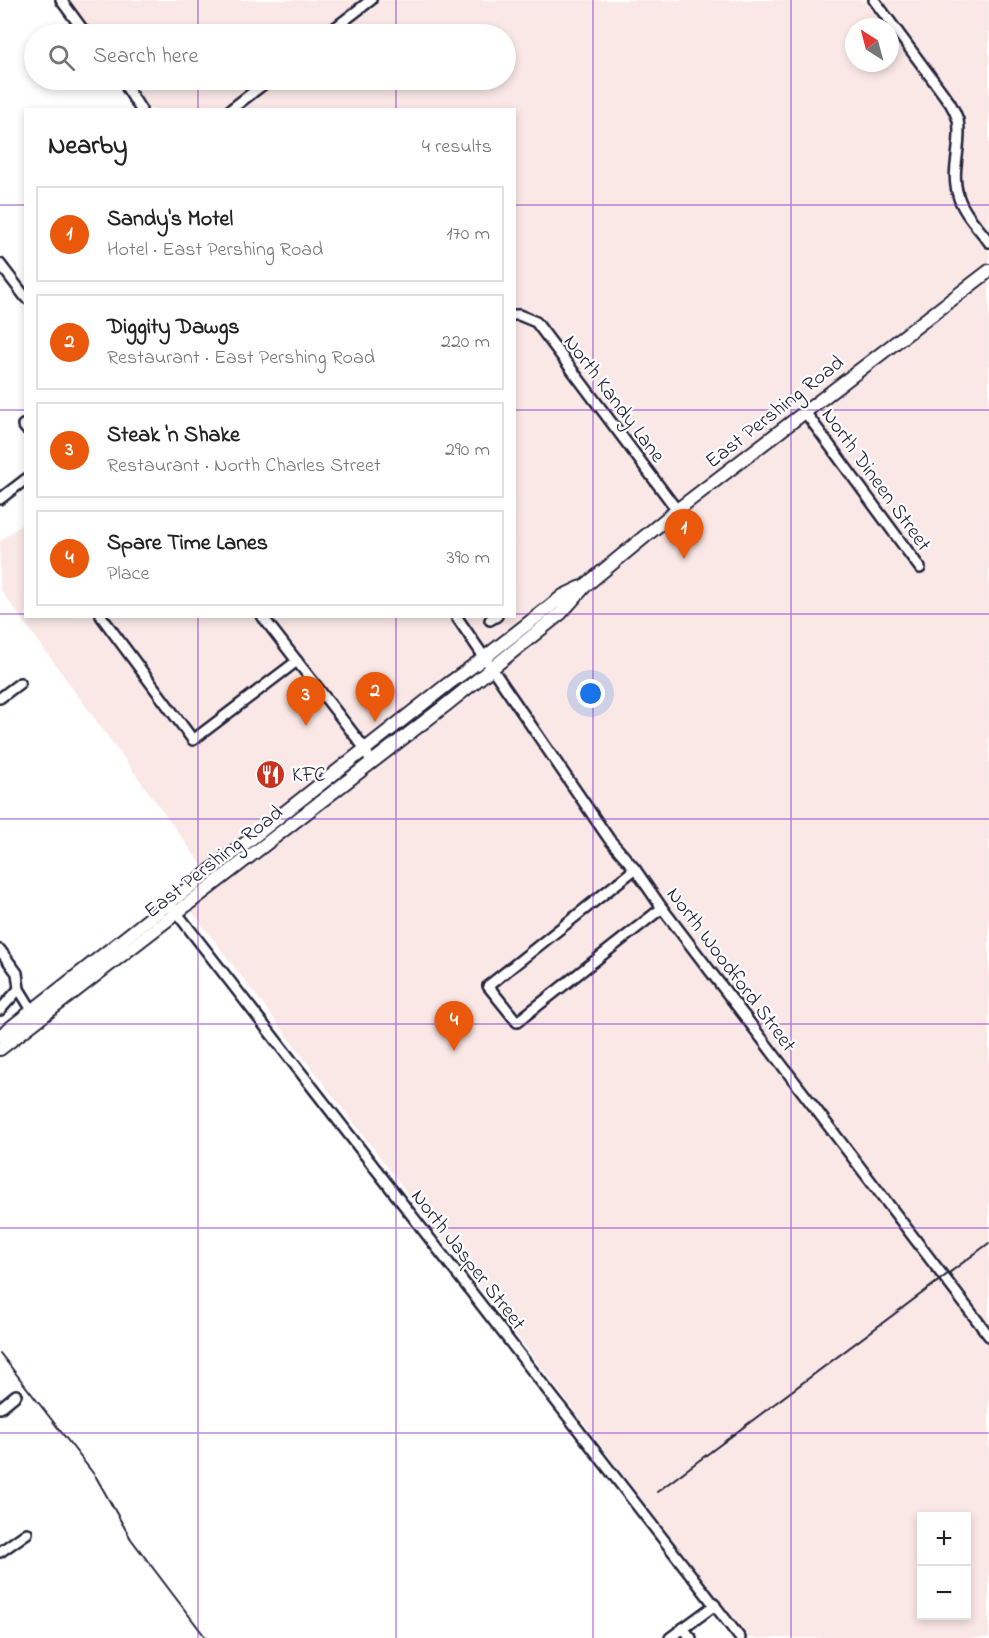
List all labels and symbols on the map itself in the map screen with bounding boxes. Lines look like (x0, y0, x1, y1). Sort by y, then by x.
north arrow (845, 18, 899, 72)
street label: North Kandy Lane (554, 329, 672, 471)
street label: East Pershing Road (699, 349, 852, 478)
street label: North Dineen Street (813, 402, 938, 558)
pin: 1 (664, 510, 704, 559)
pin: 2 (356, 672, 394, 722)
pin: 3 (286, 676, 326, 726)
your location (576, 679, 605, 708)
restaurant icon: KFC (255, 758, 287, 790)
place label: KFC (292, 761, 326, 791)
street label: East Pershing Road (138, 799, 291, 928)
street label: North Woodford Street (658, 881, 802, 1059)
pin: 4 (434, 1002, 474, 1051)
street label: North Jasper Street (403, 1183, 532, 1337)

